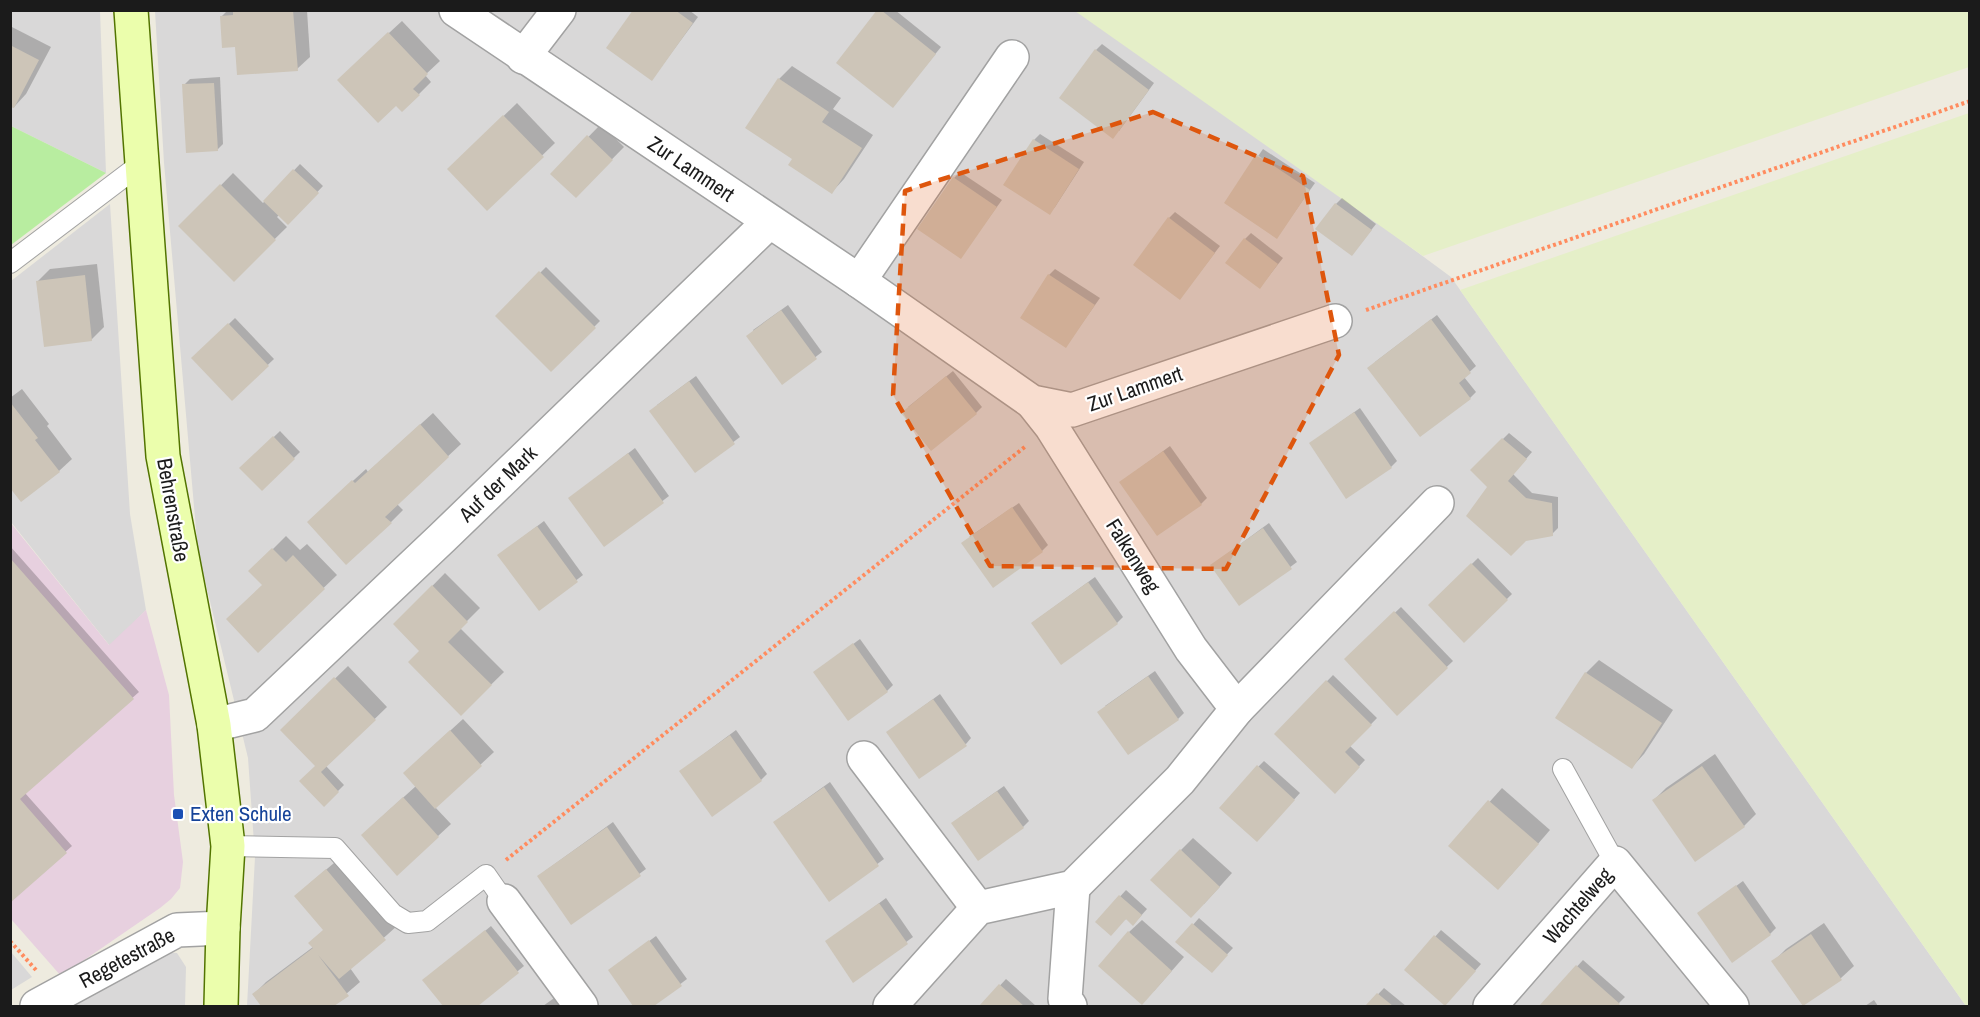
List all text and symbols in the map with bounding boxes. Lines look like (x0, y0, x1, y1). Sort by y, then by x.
street label: Zur Lammert (642, 129, 740, 208)
street label: Zur Lammert (1084, 359, 1186, 418)
street label: Auf der Mark (451, 439, 543, 529)
street label: Behrenstraße (150, 456, 197, 564)
street label: Falkenweg (1099, 513, 1168, 599)
place label: Exten Schule (190, 799, 291, 828)
marker: Exten Schule (171, 807, 185, 821)
street label: Wachtelweg (1536, 861, 1619, 950)
street label: Regetestraße (74, 920, 180, 995)

